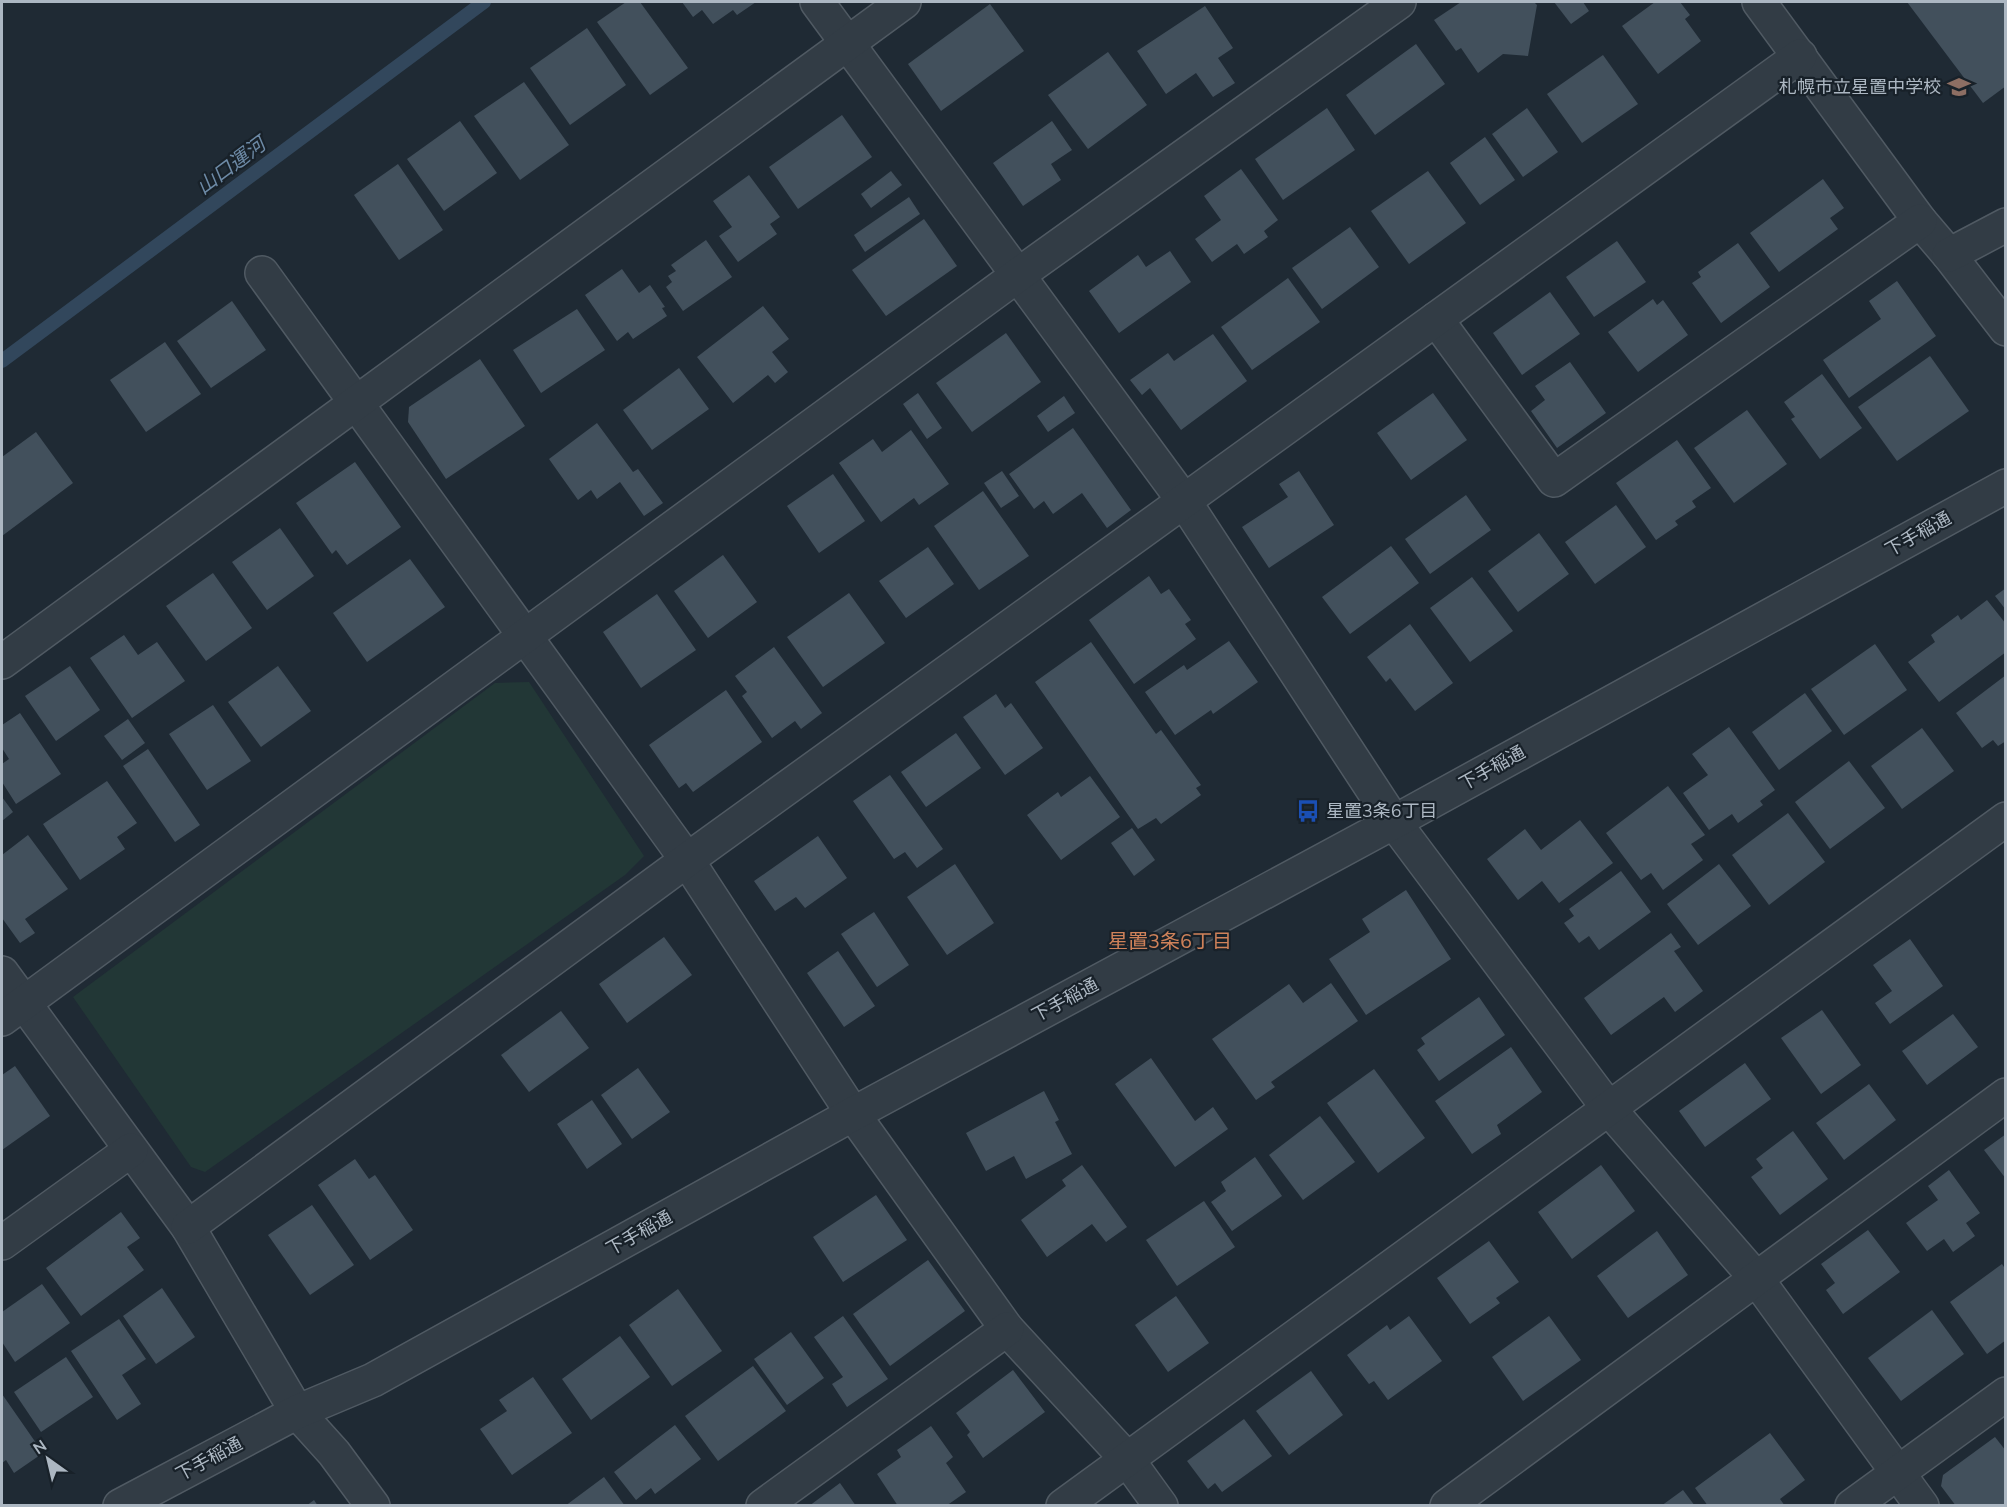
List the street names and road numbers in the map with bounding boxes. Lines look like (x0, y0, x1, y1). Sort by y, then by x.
street label: 下手稲通 (1881, 506, 1955, 562)
street label: 下手稲通 (1455, 740, 1529, 796)
street label: 下手稲通 (1028, 973, 1102, 1027)
street label: 下手稲通 (602, 1205, 676, 1261)
street label: 下手稲通 (172, 1432, 246, 1486)

